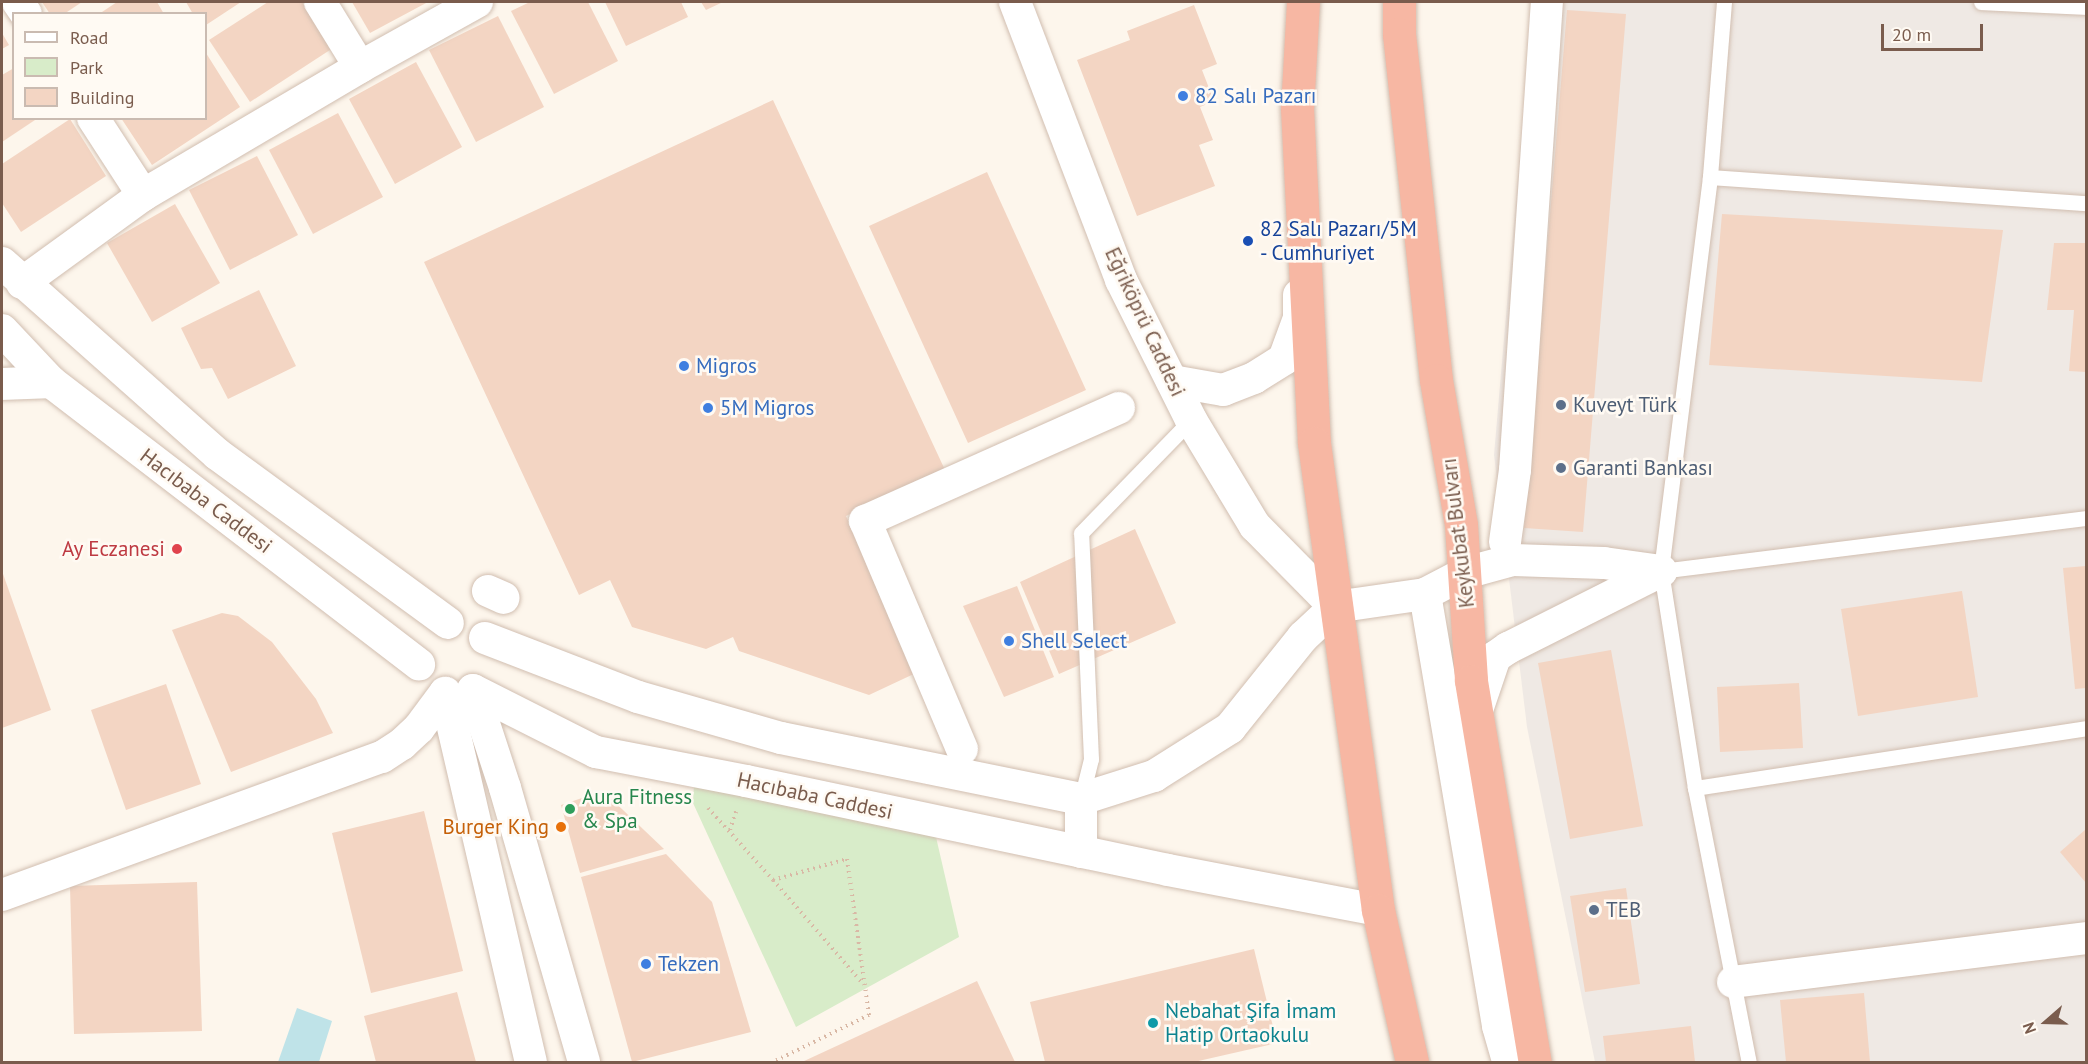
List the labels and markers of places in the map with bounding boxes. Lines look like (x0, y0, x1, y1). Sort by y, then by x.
place label: 82 Salı Pazarı (1195, 83, 1316, 109)
marker: 82 Salı Pazarı (1176, 89, 1190, 103)
place label: 82 Salı Pazarı/5M - Cumhuriyet (1260, 216, 1417, 266)
marker: 82 Salı Pazarı/5M - Cumhuriyet (1241, 234, 1255, 248)
place label: Migros (696, 353, 757, 379)
marker: Migros (677, 359, 691, 373)
place label: Kuveyt Türk (1573, 392, 1678, 418)
place label: 5M Migros (720, 395, 814, 421)
marker: Kuveyt Türk (1554, 398, 1568, 412)
marker: 5M Migros (701, 401, 715, 415)
place label: Garanti Bankası (1573, 455, 1713, 481)
marker: Garanti Bankası (1554, 461, 1568, 475)
place label: Ay Eczanesi (61, 536, 165, 562)
marker: Ay Eczanesi (170, 542, 184, 556)
place label: Shell Select (1021, 628, 1127, 654)
marker: Shell Select (1002, 634, 1016, 648)
place label: Aura Fitness & Spa (582, 784, 692, 834)
marker: Aura Fitness & Spa (563, 802, 577, 816)
place label: Burger King (442, 814, 549, 840)
marker: Burger King (554, 820, 568, 834)
place label: TEB (1606, 897, 1641, 923)
marker: TEB (1587, 903, 1601, 917)
place label: Tekzen (658, 951, 719, 977)
marker: Tekzen (639, 957, 653, 971)
place label: Nebahat Şifa İmam Hatip Ortaokulu (1165, 998, 1336, 1048)
marker: Nebahat Şifa İmam Hatip Ortaokulu (1146, 1016, 1160, 1030)

